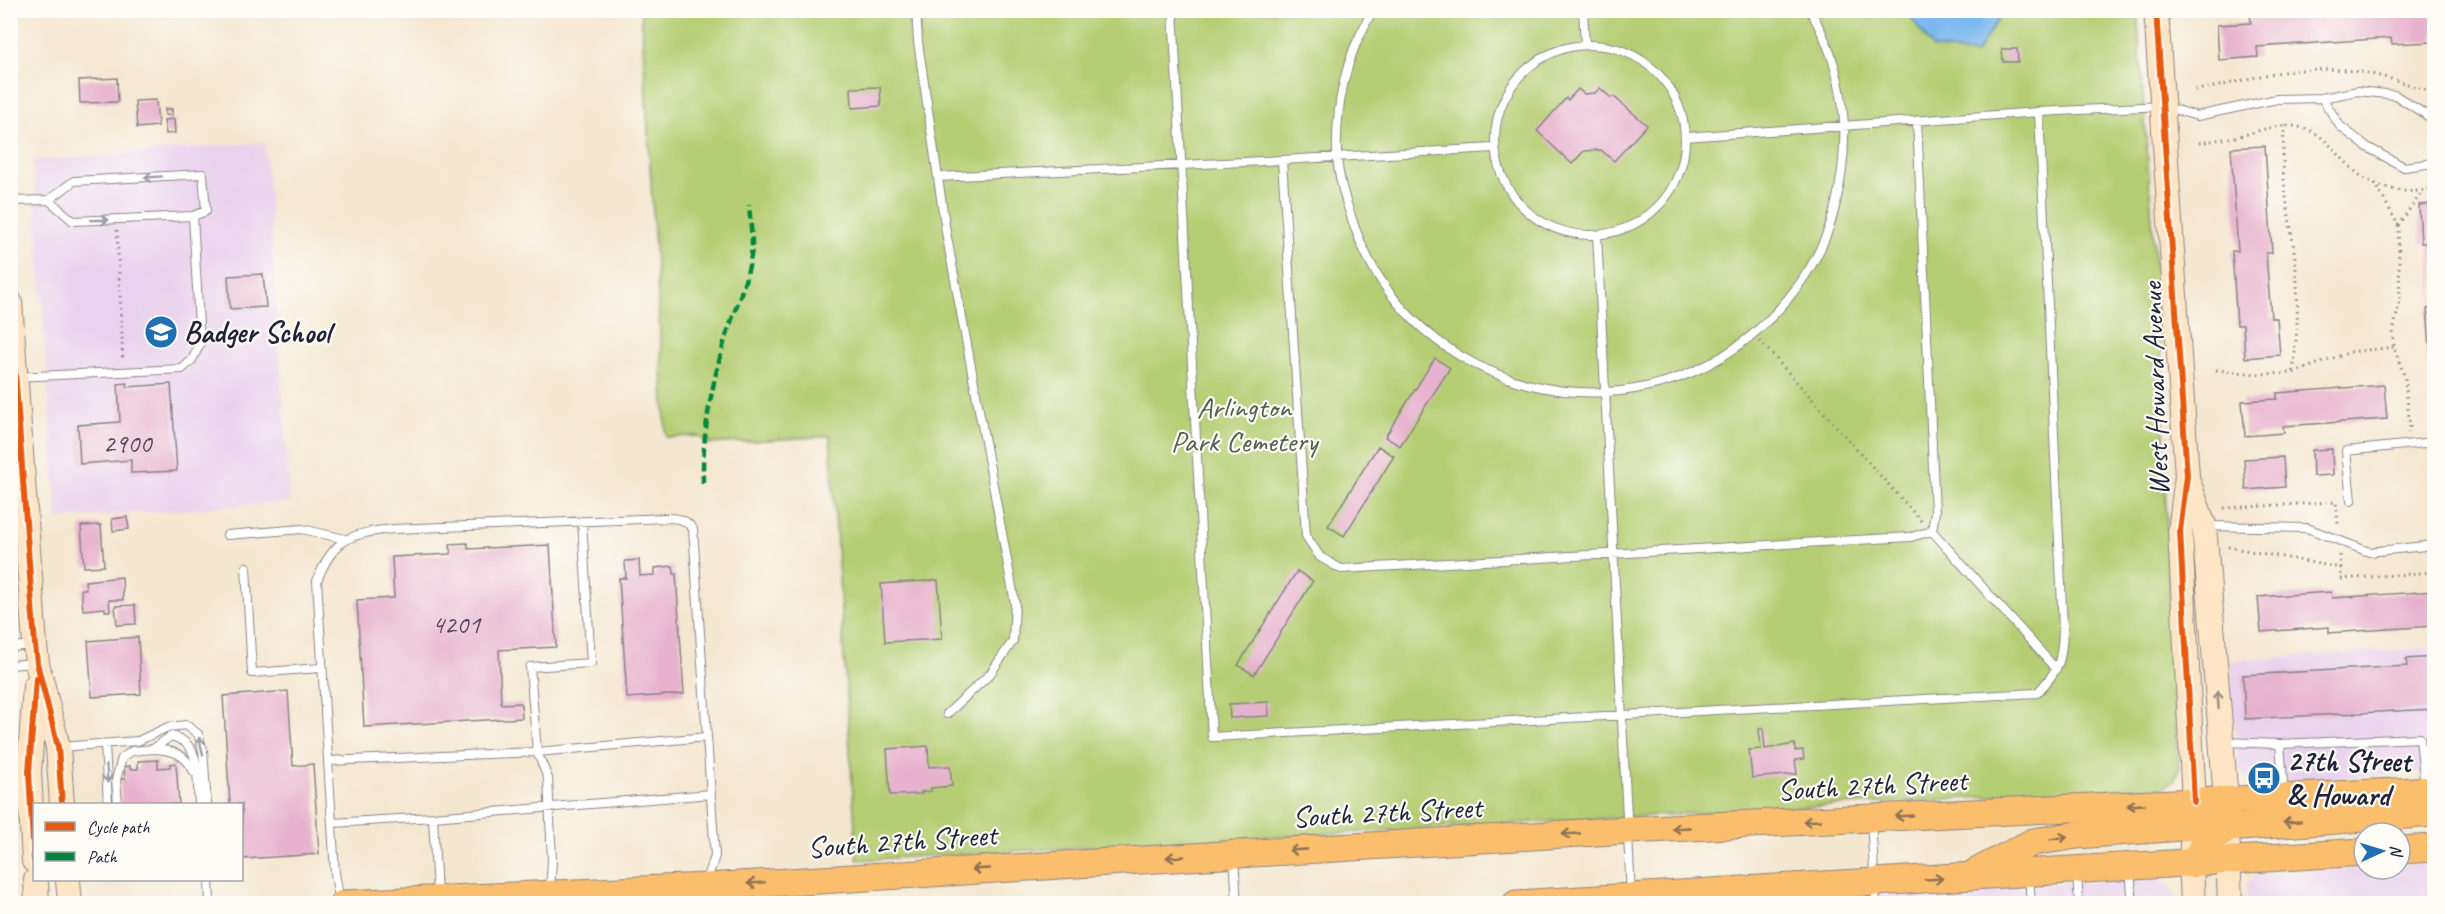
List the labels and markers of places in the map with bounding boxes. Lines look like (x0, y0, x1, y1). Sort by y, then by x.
place label: Badger School (184, 313, 336, 351)
school or university icon: Badger School (143, 314, 179, 350)
place label: 27th Street & Howard (2287, 742, 2414, 814)
bus stop icon: 27th Street & Howard (2246, 760, 2282, 796)

